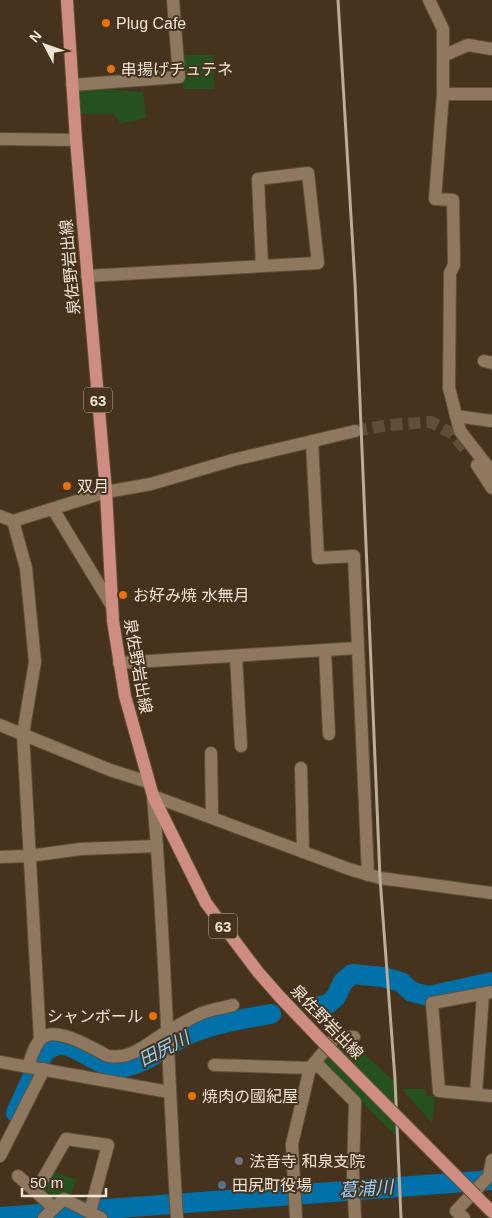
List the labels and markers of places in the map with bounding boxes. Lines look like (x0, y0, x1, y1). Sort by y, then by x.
place label: Plug Cafe (116, 15, 186, 32)
marker: Plug Cafe (100, 17, 112, 29)
place label: 串揚げチュテネ (121, 61, 233, 78)
marker: 串揚げチュテネ (105, 63, 117, 75)
place label: 双月 (77, 478, 109, 495)
marker: 双月 (61, 480, 73, 492)
place label: お好み焼 水無月 (133, 587, 249, 604)
marker: お好み焼 水無月 (117, 589, 129, 601)
place label: シャンボール (47, 1008, 143, 1025)
marker: シャンボール (147, 1010, 159, 1022)
place label: 焼肉の國紀屋 (202, 1088, 298, 1105)
marker: 焼肉の國紀屋 (186, 1090, 198, 1102)
place label: 法音寺 和泉支院 (249, 1153, 365, 1170)
marker: 法音寺 和泉支院 (233, 1155, 245, 1167)
place label: 田尻町役場 (232, 1177, 312, 1194)
marker: 田尻町役場 (216, 1179, 228, 1191)

